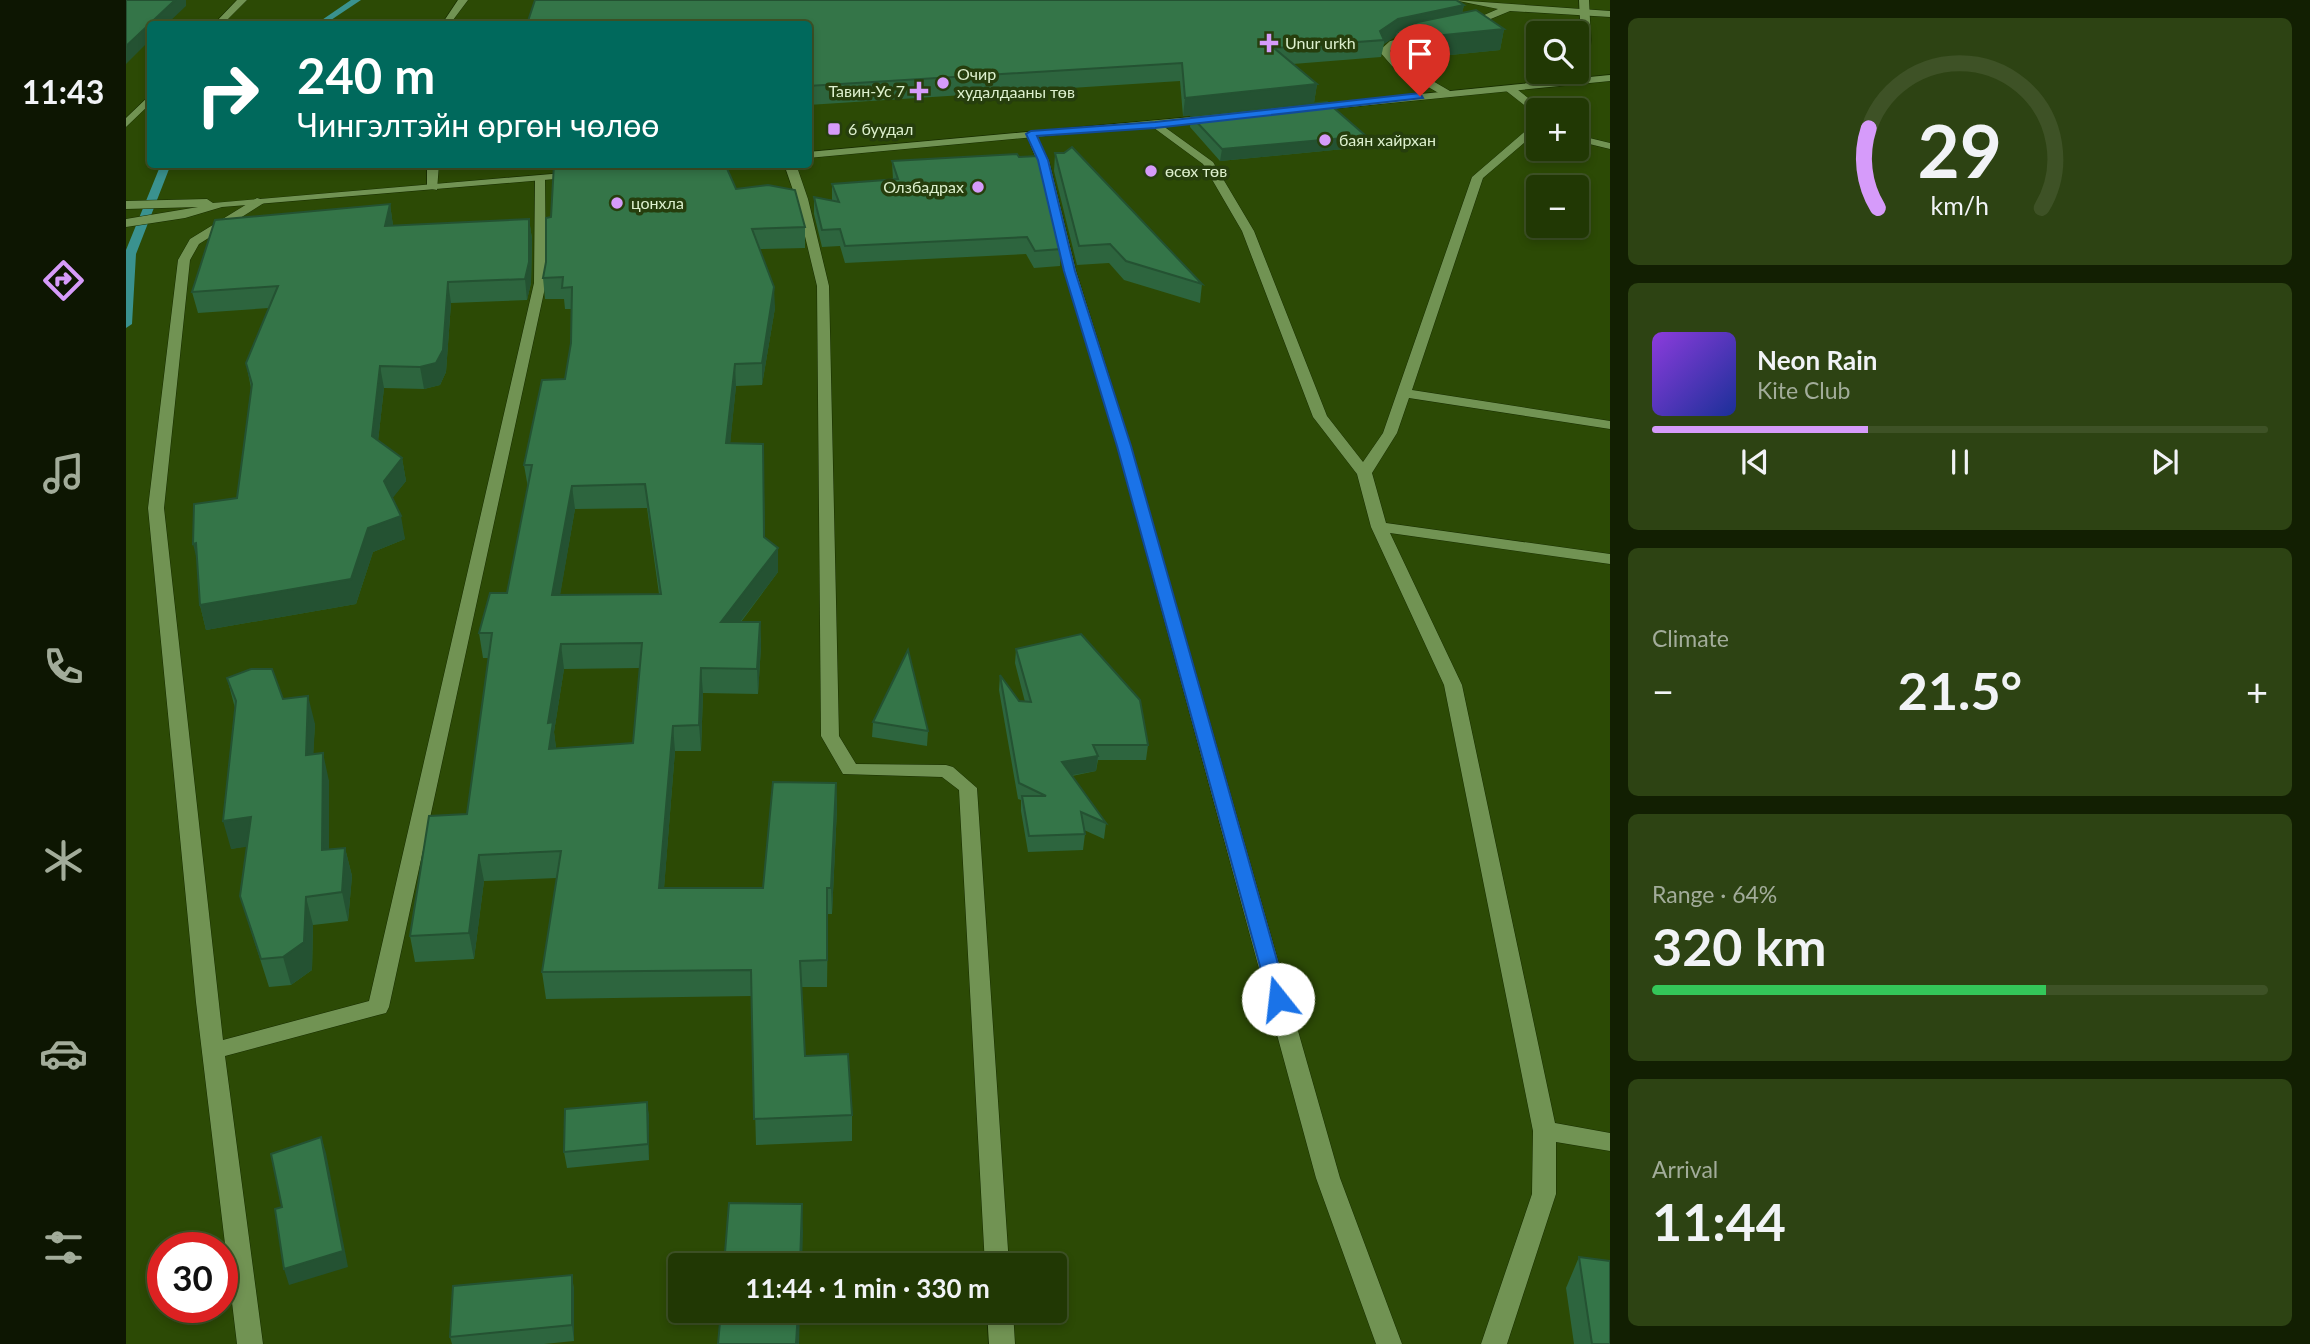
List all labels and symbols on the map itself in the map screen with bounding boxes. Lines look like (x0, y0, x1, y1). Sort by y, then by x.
pin (1390, 24, 1450, 96)
marker: Unur urkh (1259, 33, 1279, 53)
place label: Unur urkh (1285, 33, 1356, 52)
place label: Очир худалдааны төв (957, 64, 1075, 101)
marker: Очир худалдааны төв (935, 75, 951, 91)
place label: Тавин-Ус 7 (828, 81, 905, 100)
marker: Тавин-Ус 7 (911, 83, 927, 99)
place label: 6 буудал (848, 119, 913, 138)
marker: 6 буудал (826, 121, 842, 137)
place label: баян хайрхан (1339, 130, 1436, 149)
marker: баян хайрхан (1317, 132, 1333, 148)
place label: өсөх төв (1165, 161, 1227, 180)
marker: өсөх төв (1143, 163, 1159, 179)
place label: Олзбадрах (883, 177, 964, 196)
marker: Олзбадрах (970, 179, 986, 195)
place label: цонхла (631, 193, 684, 212)
marker: цонхла (609, 195, 625, 211)
position arrow (1241, 962, 1315, 1036)
speed limit sign: 30 (147, 1232, 238, 1323)

